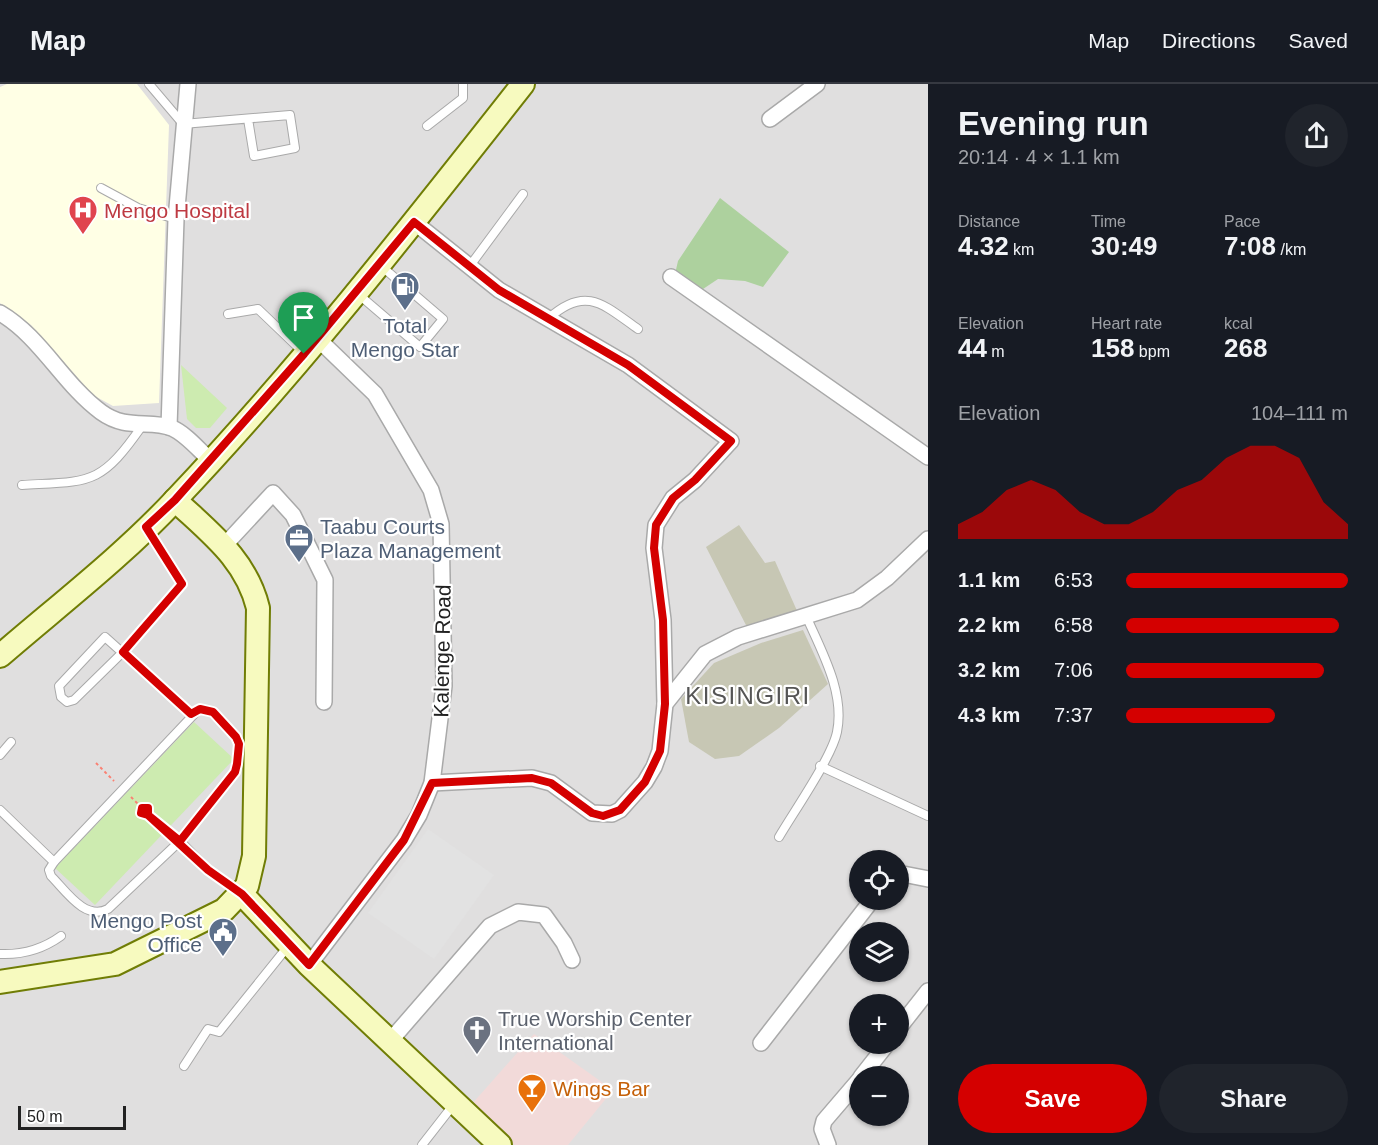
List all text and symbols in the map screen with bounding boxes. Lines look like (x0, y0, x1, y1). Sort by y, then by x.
text: Map (30, 25, 86, 56)
text: Map (1088, 29, 1129, 52)
text: Directions (1162, 29, 1255, 52)
text: Saved (1288, 29, 1348, 52)
button: share (1285, 104, 1348, 167)
text: Evening run (958, 105, 1149, 142)
text: 20:14 · 4 × 1.1 km (958, 146, 1120, 168)
hospital icon: Mengo Hospital (67, 194, 99, 236)
place label: Mengo Hospital (104, 199, 250, 222)
text: Distance (958, 213, 1020, 230)
text: Time (1091, 213, 1126, 230)
text: Pace (1224, 213, 1260, 230)
text: 4.32 (958, 231, 1009, 261)
text: 30:49 (1091, 231, 1158, 261)
text: 7:08 (1224, 231, 1276, 261)
text: km (1009, 241, 1034, 258)
text: /km (1276, 241, 1306, 258)
fuel station icon: Total Mengo Star (389, 270, 421, 312)
pin (278, 292, 329, 354)
icon: arrive (287, 301, 320, 334)
place label: Total Mengo Star (351, 314, 459, 361)
text: Elevation (958, 315, 1024, 332)
text: Heart rate (1091, 315, 1162, 332)
text: kcal (1224, 315, 1252, 332)
text: 44 (958, 333, 987, 363)
text: 158 (1091, 333, 1134, 363)
text: 268 (1224, 333, 1267, 363)
text: m (987, 343, 1005, 360)
text: bpm (1134, 343, 1170, 360)
text: Elevation (958, 402, 1040, 424)
text: 104–111 m (1251, 402, 1348, 424)
place label: Taabu Courts Plaza Management (320, 515, 501, 562)
office icon: Taabu Courts Plaza Management (283, 522, 315, 564)
text: 1.1 km (958, 569, 1020, 591)
text: 6:53 (1054, 569, 1093, 591)
street label: Kalenge Road (429, 584, 455, 718)
text: 2.2 km (958, 614, 1020, 636)
text: 6:58 (1054, 614, 1093, 636)
text: 3.2 km (958, 659, 1020, 681)
text: 7:06 (1054, 659, 1093, 681)
district label: KISINGIRI (685, 682, 811, 709)
text: 4.3 km (958, 704, 1020, 726)
text: 7:37 (1054, 704, 1093, 726)
map controls (849, 850, 909, 1126)
button: locate (849, 850, 909, 910)
place label: Mengo Post Office (90, 909, 202, 956)
public building icon: Mengo Post Office (207, 916, 239, 958)
button: layers (849, 922, 909, 982)
button: + (849, 994, 909, 1054)
place label: True Worship Center International (498, 1007, 692, 1054)
church icon: True Worship Center International (461, 1014, 493, 1056)
button: Save (958, 1064, 1147, 1133)
button: Share (1159, 1064, 1348, 1133)
button: − (849, 1066, 909, 1126)
bar icon: Wings Bar (516, 1072, 548, 1114)
place label: Wings Bar (553, 1077, 650, 1100)
scale bar (18, 1103, 126, 1130)
text: 50 m (27, 1108, 63, 1125)

